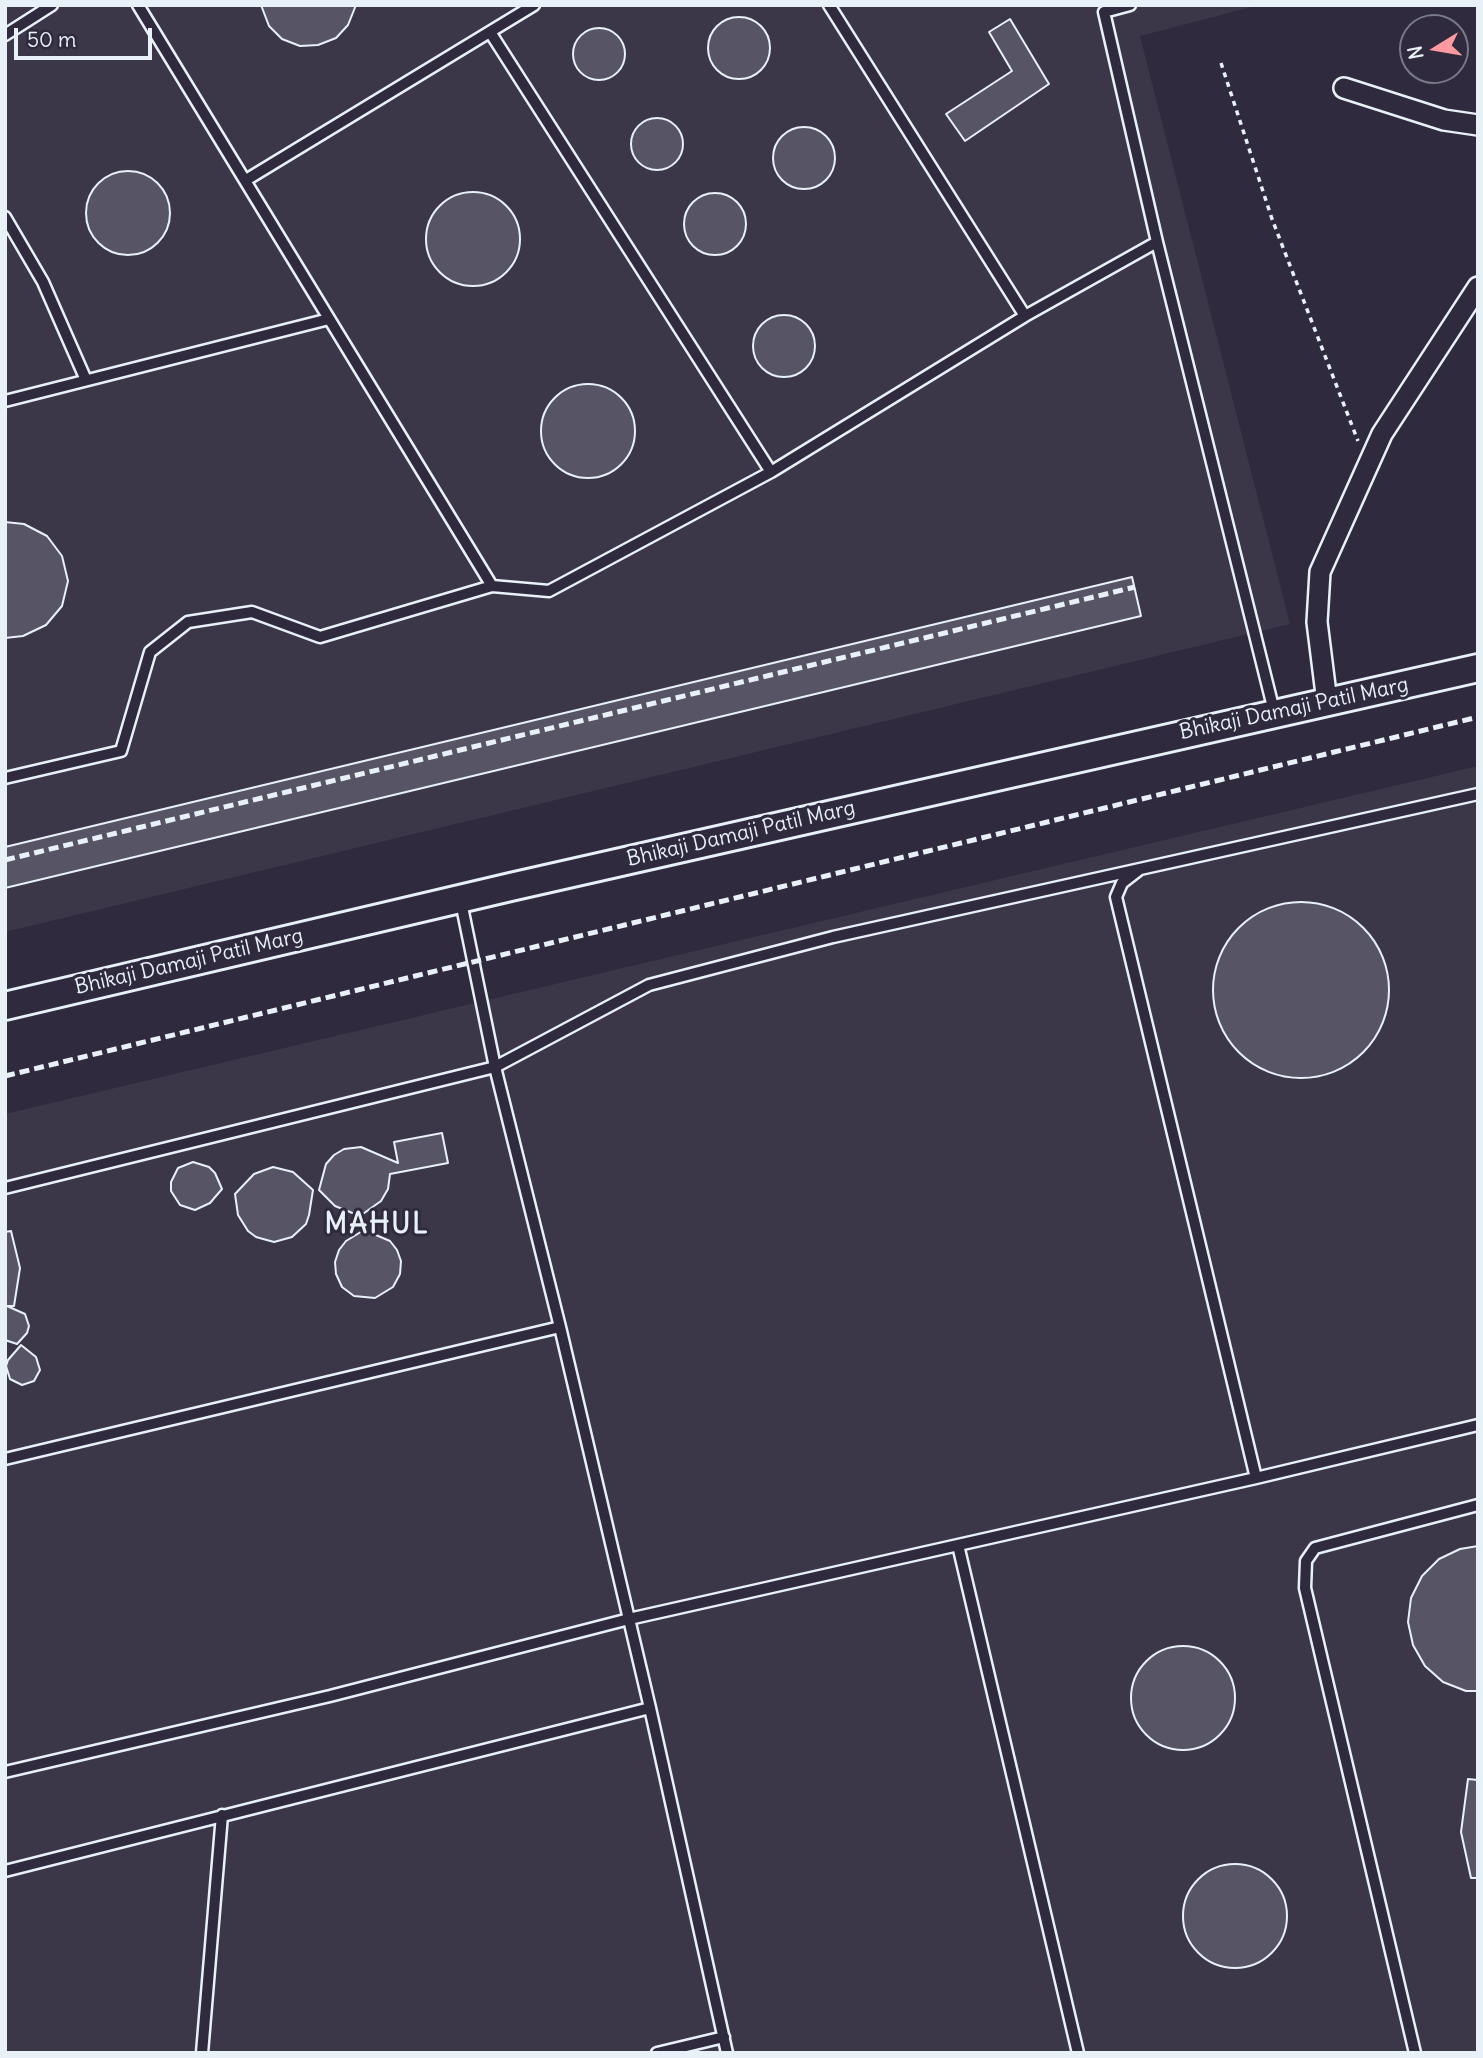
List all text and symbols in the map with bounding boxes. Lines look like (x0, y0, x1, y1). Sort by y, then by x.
scale bar (18, 14, 156, 58)
north arrow (1399, 14, 1469, 84)
text: 50 m (27, 26, 76, 53)
text: N (1402, 44, 1428, 61)
street label: Bhikaji Damaji Patil Marg (1177, 672, 1411, 746)
street label: Bhikaji Damaji Patil Marg (624, 795, 858, 873)
street label: Bhikaji Damaji Patil Marg (72, 923, 306, 1001)
district label: MAHUL (325, 1208, 429, 1242)

